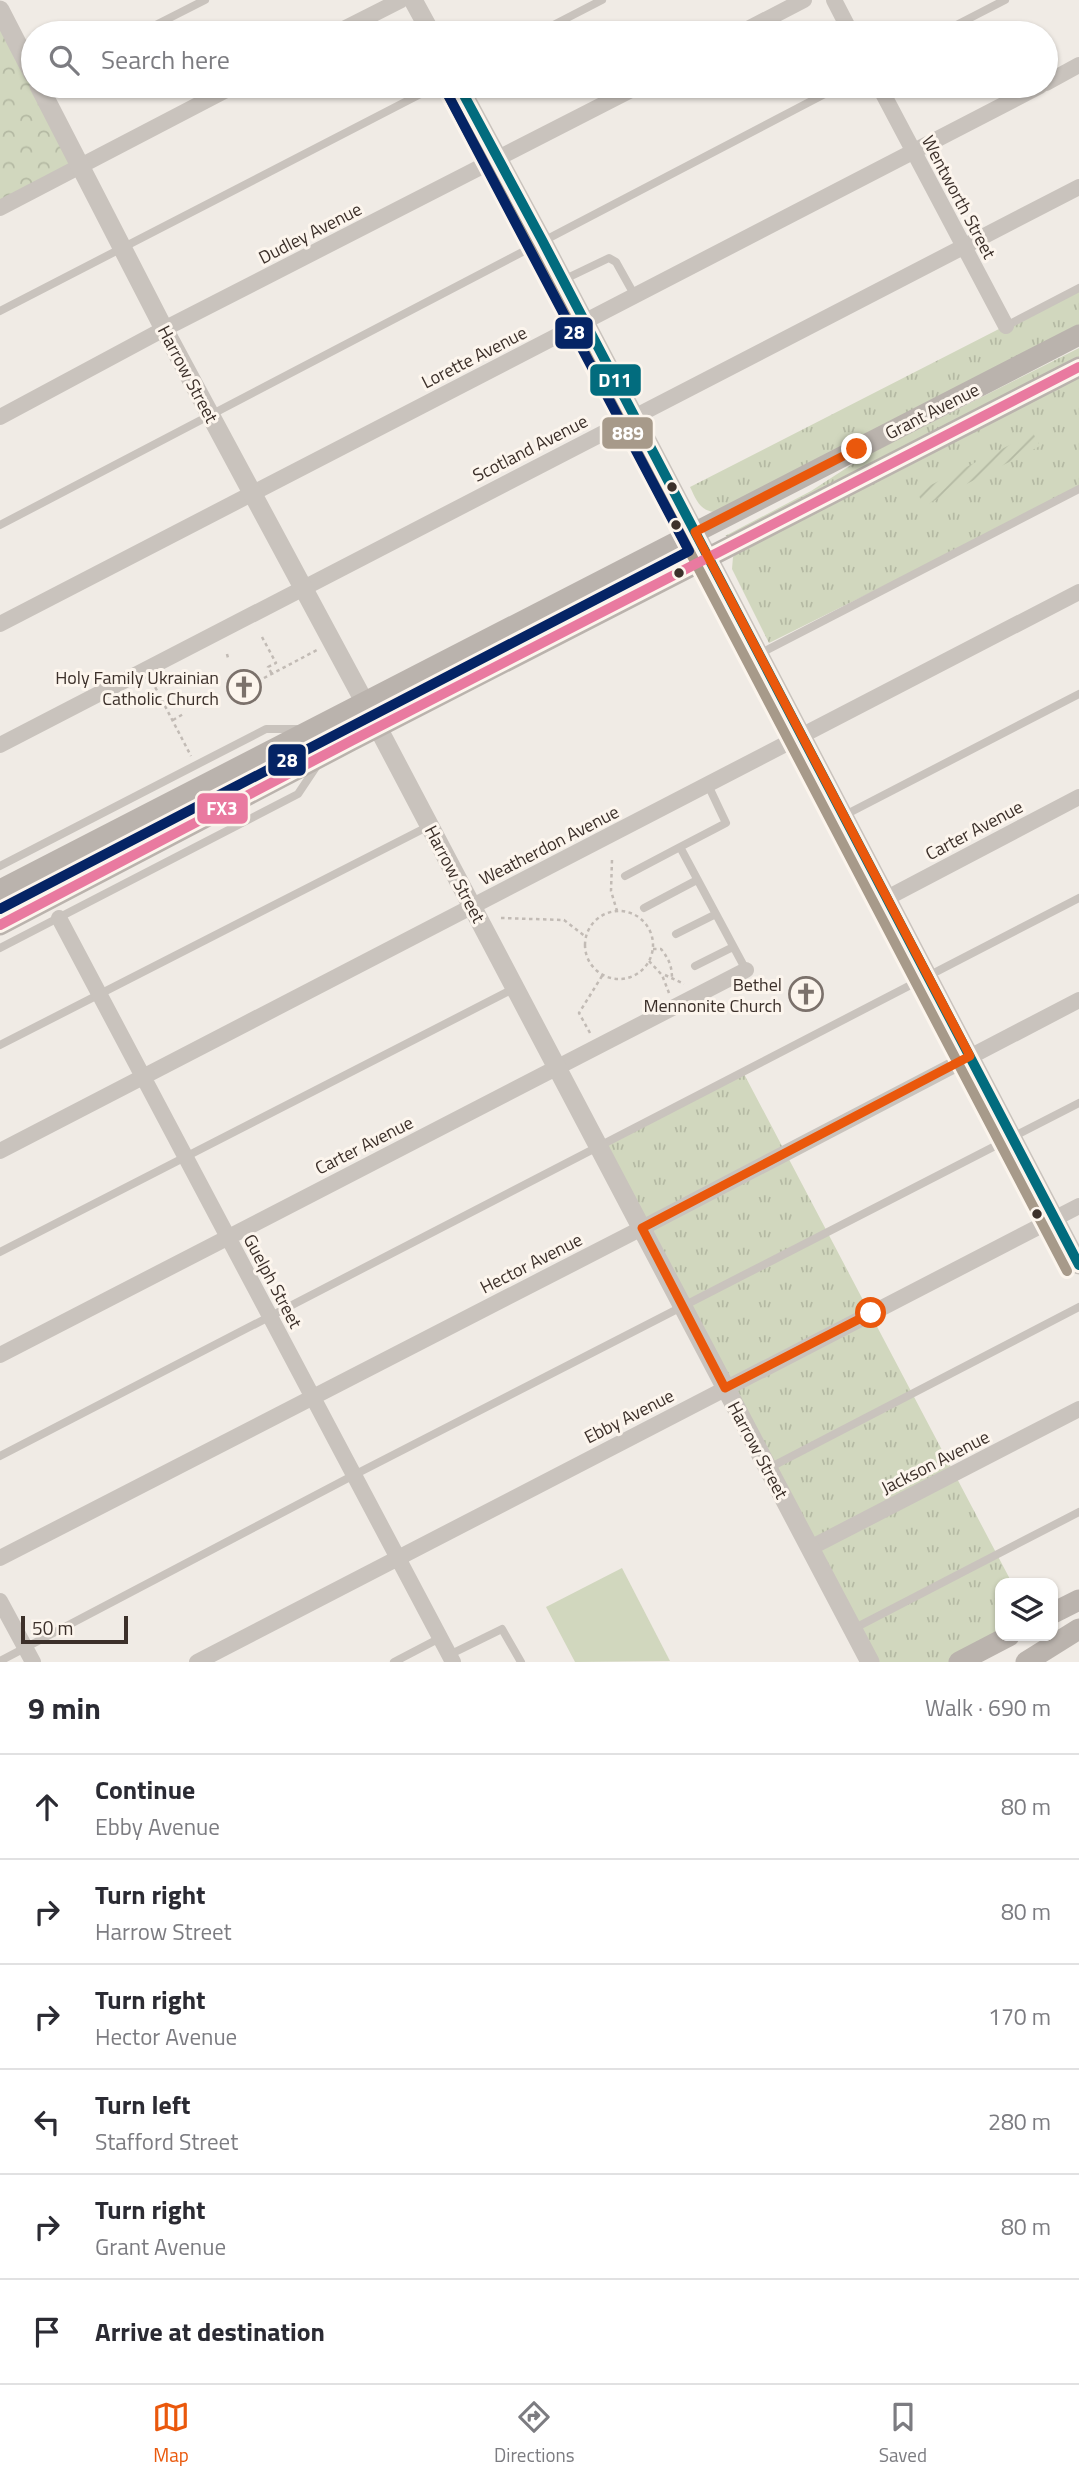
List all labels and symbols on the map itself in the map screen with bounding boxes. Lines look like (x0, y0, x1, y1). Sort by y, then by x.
street label: Wentworth Street (915, 130, 1003, 264)
street label: Dudley Avenue (254, 195, 366, 271)
line badge: 28 (554, 316, 594, 350)
text: 28 (563, 317, 585, 346)
street label: Lorette Avenue (417, 319, 531, 395)
street label: Harrow Street (151, 320, 225, 428)
line badge: D11 (589, 363, 642, 397)
text: D11 (598, 365, 632, 394)
street label: Grant Avenue (880, 376, 984, 446)
street label: Scotland Avenue (468, 407, 592, 489)
line badge: 889 (601, 416, 654, 450)
text: 889 (612, 418, 644, 447)
route end (841, 433, 872, 464)
unlabelled marker (665, 480, 679, 494)
unlabelled marker (669, 518, 683, 532)
unlabelled marker (672, 566, 686, 580)
place label: Holy Family Ukrainian Catholic Church (55, 664, 219, 712)
church icon: Holy Family Ukrainian Catholic Church (225, 668, 263, 706)
line badge: 28 (267, 743, 307, 777)
text: 28 (276, 745, 298, 774)
line badge: FX3 (196, 792, 249, 825)
text: FX3 (206, 793, 238, 822)
street label: Carter Avenue (920, 793, 1028, 867)
street label: Weatherdon Avenue (474, 798, 624, 892)
street label: Harrow Street (418, 820, 492, 928)
place label: Bethel Mennonite Church (643, 971, 782, 1019)
church icon: Bethel Mennonite Church (787, 975, 825, 1013)
street label: Carter Avenue (310, 1109, 418, 1181)
unlabelled marker (1030, 1207, 1044, 1221)
street label: Hector Avenue (475, 1226, 587, 1300)
street label: Guelph Street (237, 1229, 310, 1334)
route start (855, 1297, 886, 1328)
street label: Ebby Avenue (579, 1382, 679, 1450)
street label: Harrow Street (721, 1396, 795, 1504)
street label: Jackson Avenue (876, 1423, 994, 1501)
scale bar (21, 1613, 128, 1645)

